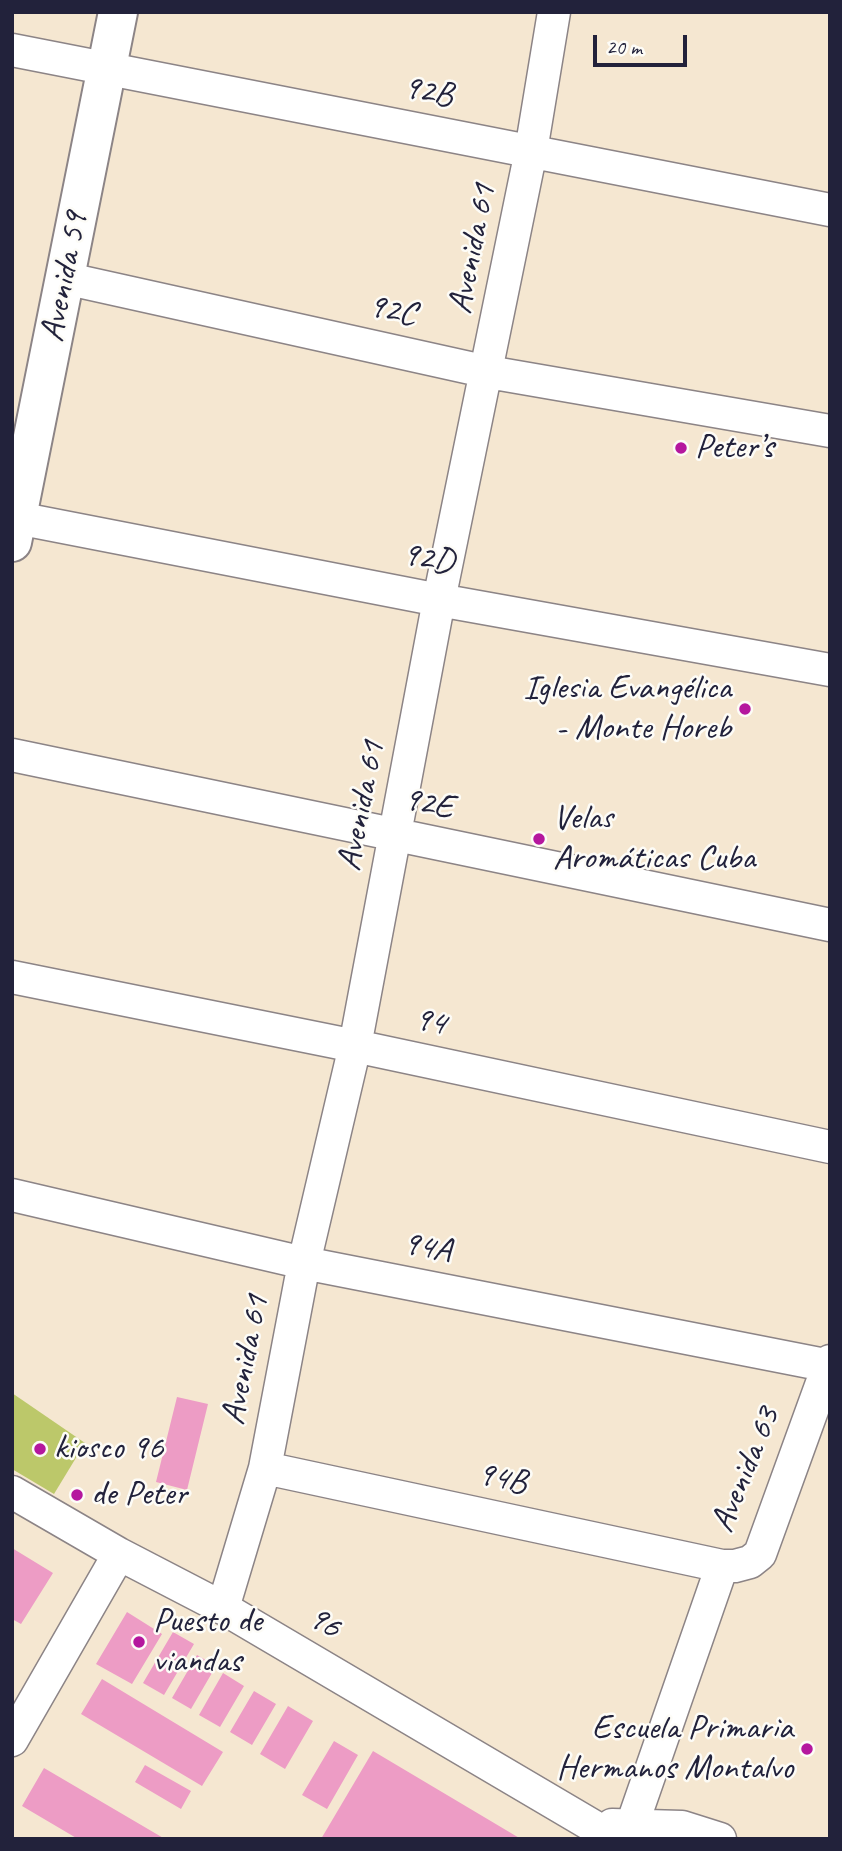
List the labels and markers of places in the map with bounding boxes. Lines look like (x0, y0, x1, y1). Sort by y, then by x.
place label: Peter’s (695, 427, 774, 469)
marker: Peter’s (673, 440, 689, 456)
place label: Iglesia Evangélica - Monte Horeb (523, 668, 731, 750)
marker: Iglesia Evangélica - Monte Horeb (737, 701, 753, 717)
place label: Velas Aromáticas Cuba (553, 798, 755, 880)
marker: Velas Aromáticas Cuba (531, 831, 547, 847)
place label: kiosco 96 (54, 1428, 163, 1470)
marker: kiosco 96 (32, 1441, 48, 1457)
place label: de Peter (91, 1474, 187, 1516)
marker: de Peter (69, 1487, 85, 1503)
place label: Puesto de viandas (153, 1601, 262, 1683)
marker: Puesto de viandas (131, 1634, 147, 1650)
place label: Escuela Primaria Hermanos Montalvo (557, 1708, 793, 1790)
marker: Escuela Primaria Hermanos Montalvo (799, 1741, 815, 1757)

